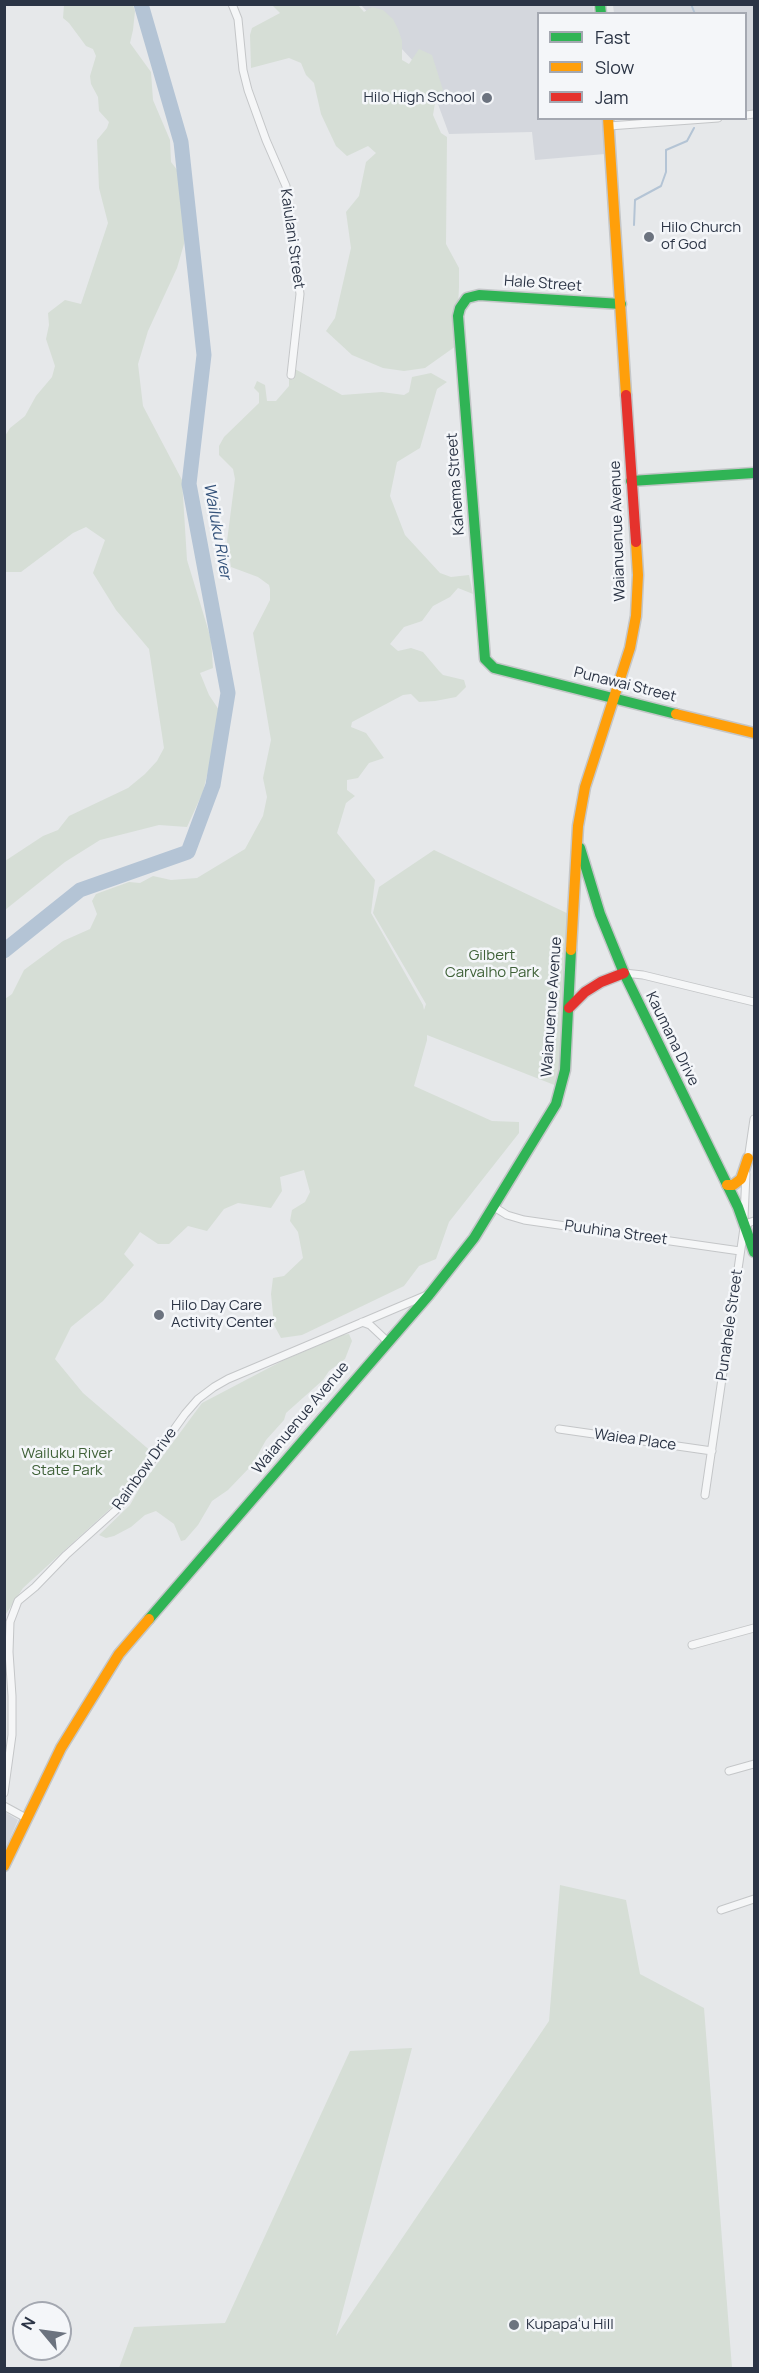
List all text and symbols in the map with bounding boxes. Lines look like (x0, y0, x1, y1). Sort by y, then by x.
legend (537, 12, 747, 120)
text: Fast (595, 25, 630, 49)
text: Slow (595, 55, 634, 79)
text: Jam (595, 85, 629, 109)
place label: Hilo High School (364, 89, 475, 107)
marker: Hilo High School (480, 91, 494, 105)
street label: Kaiulani Street (276, 188, 308, 290)
place label: Hilo Church of God (661, 219, 741, 254)
marker: Hilo Church of God (642, 230, 656, 244)
street label: Hale Street (504, 272, 582, 296)
street label: Kahema Street (443, 432, 469, 536)
street label: Waianuenue Avenue (607, 460, 629, 602)
water label: Wailuku River (199, 481, 235, 581)
street label: Punawai Street (572, 664, 678, 706)
street label: Waianuenue Avenue (538, 936, 566, 1078)
park label: Gilbert Carvalho Park (445, 947, 539, 982)
street label: Kaumana Drive (641, 989, 703, 1089)
street label: Puuhina Street (563, 1217, 669, 1249)
street label: Punahele Street (713, 1268, 747, 1382)
place label: Hilo Day Care Activity Center (171, 1297, 274, 1332)
marker: Hilo Day Care Activity Center (152, 1308, 166, 1322)
street label: Waianuenue Avenue (249, 1358, 353, 1478)
street label: Rainbow Drive (109, 1424, 181, 1514)
street label: Waiea Place (593, 1425, 677, 1455)
park label: Wailuku River State Park (21, 1445, 113, 1480)
north arrow (12, 2301, 72, 2361)
text: N (16, 2313, 40, 2334)
place label: Kupapaʻu Hill (526, 2316, 614, 2334)
marker: Kupapaʻu Hill (507, 2318, 521, 2332)

